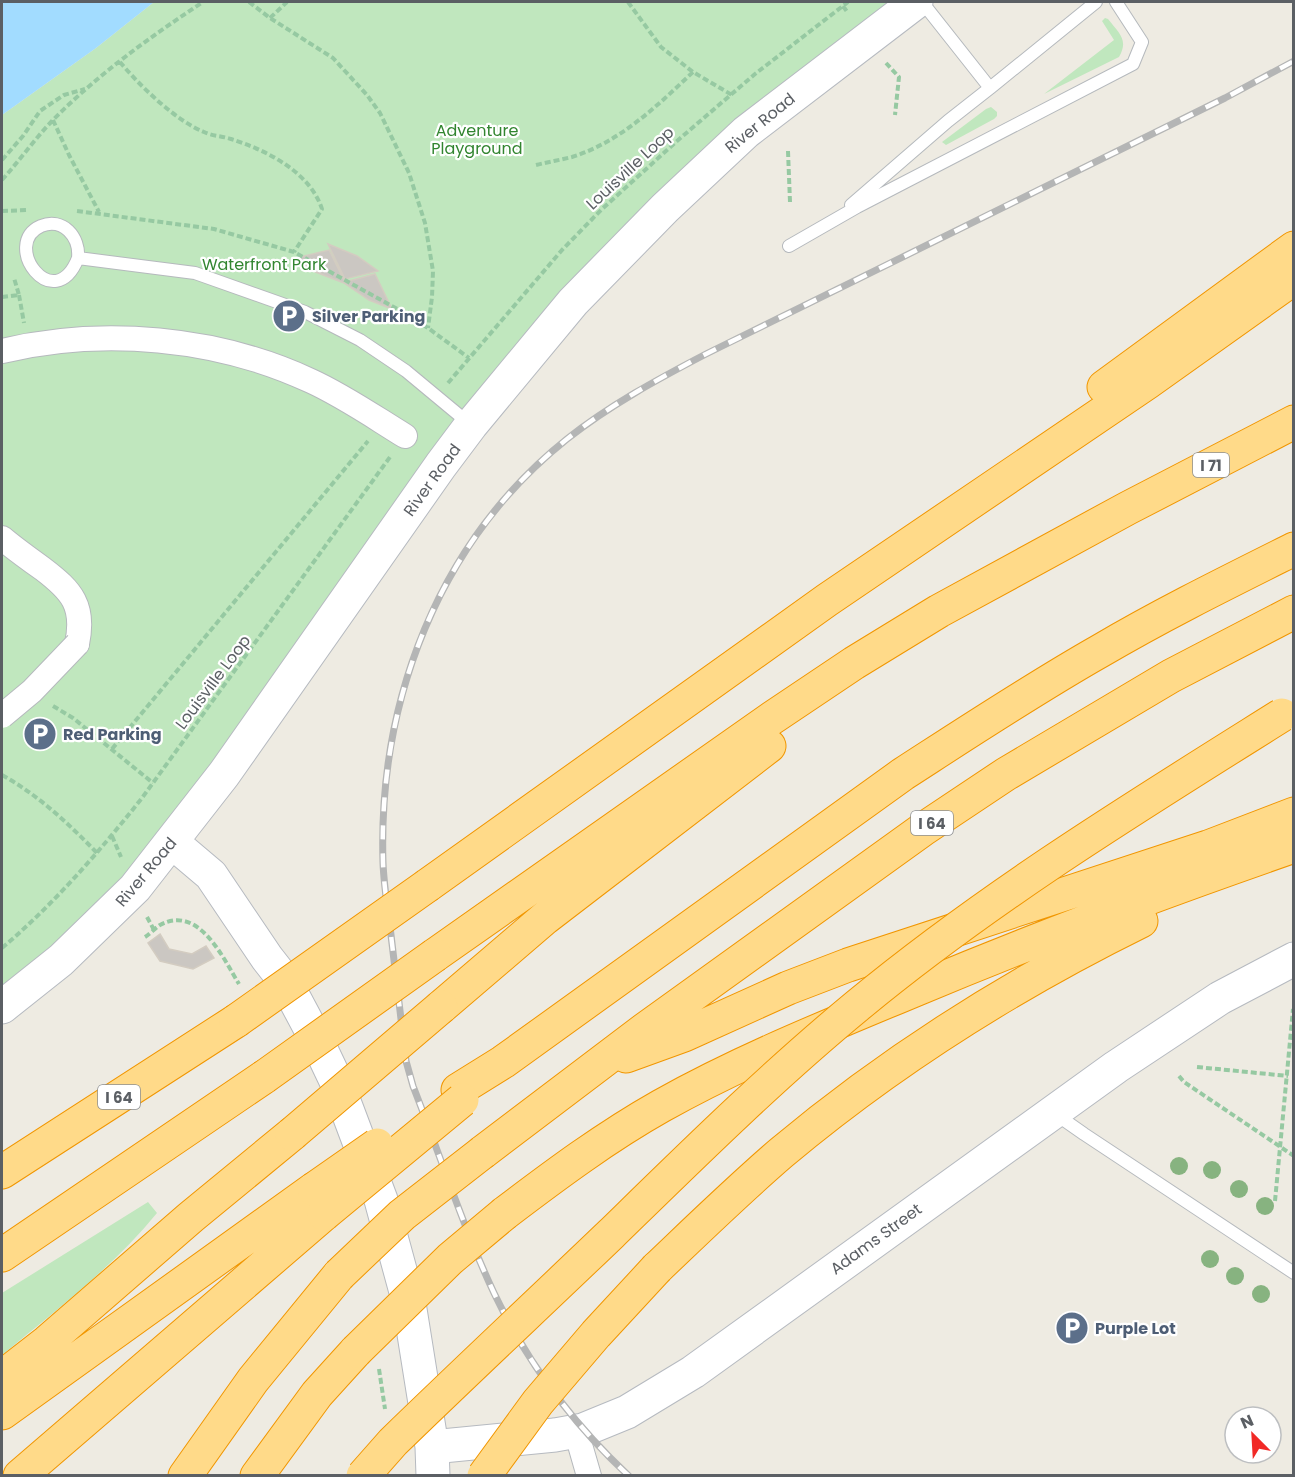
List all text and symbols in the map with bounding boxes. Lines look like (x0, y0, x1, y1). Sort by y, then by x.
street label: River Road (720, 88, 800, 158)
park label: Adventure Playground (431, 119, 523, 160)
street label: Louisville Loop (581, 121, 679, 215)
park label: Waterfront Park (202, 253, 327, 276)
parking icon: Silver Parking (271, 298, 307, 334)
place label: Silver Parking (312, 305, 425, 328)
street label: River Road (398, 439, 466, 521)
road number: I 71 (1193, 453, 1229, 477)
street label: Louisville Loop (170, 630, 256, 734)
parking icon: Red Parking (22, 716, 58, 752)
place label: Red Parking (63, 723, 162, 746)
road number: I 64 (911, 811, 953, 835)
street label: River Road (110, 832, 182, 912)
road number: I 64 (98, 1085, 140, 1109)
street label: Adams Street (825, 1198, 927, 1280)
parking icon: Purple Lot (1054, 1310, 1090, 1346)
place label: Purple Lot (1095, 1317, 1176, 1340)
north arrow (1223, 1405, 1283, 1465)
text: N (1237, 1409, 1257, 1435)

